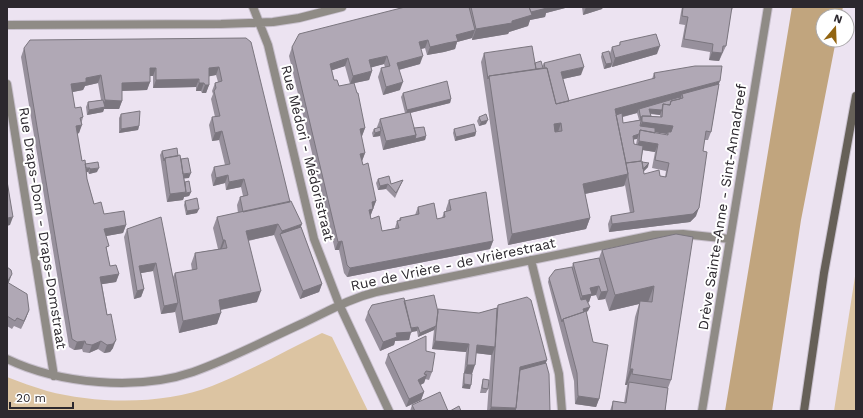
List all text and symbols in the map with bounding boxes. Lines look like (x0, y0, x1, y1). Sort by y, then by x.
north arrow (815, 8, 855, 48)
text: N (832, 12, 844, 26)
street label: Rue Médori - Médoristraat (278, 63, 338, 243)
street label: Drève Sainte-Anne - Sint-Annadreef (695, 82, 749, 331)
street label: Rue Draps-Dom - Draps-Domstraat (16, 106, 70, 350)
street label: Rue de Vrière - de Vrièrestraat (349, 234, 557, 294)
scale bar (10, 384, 73, 410)
text: 20 m (16, 391, 46, 405)

